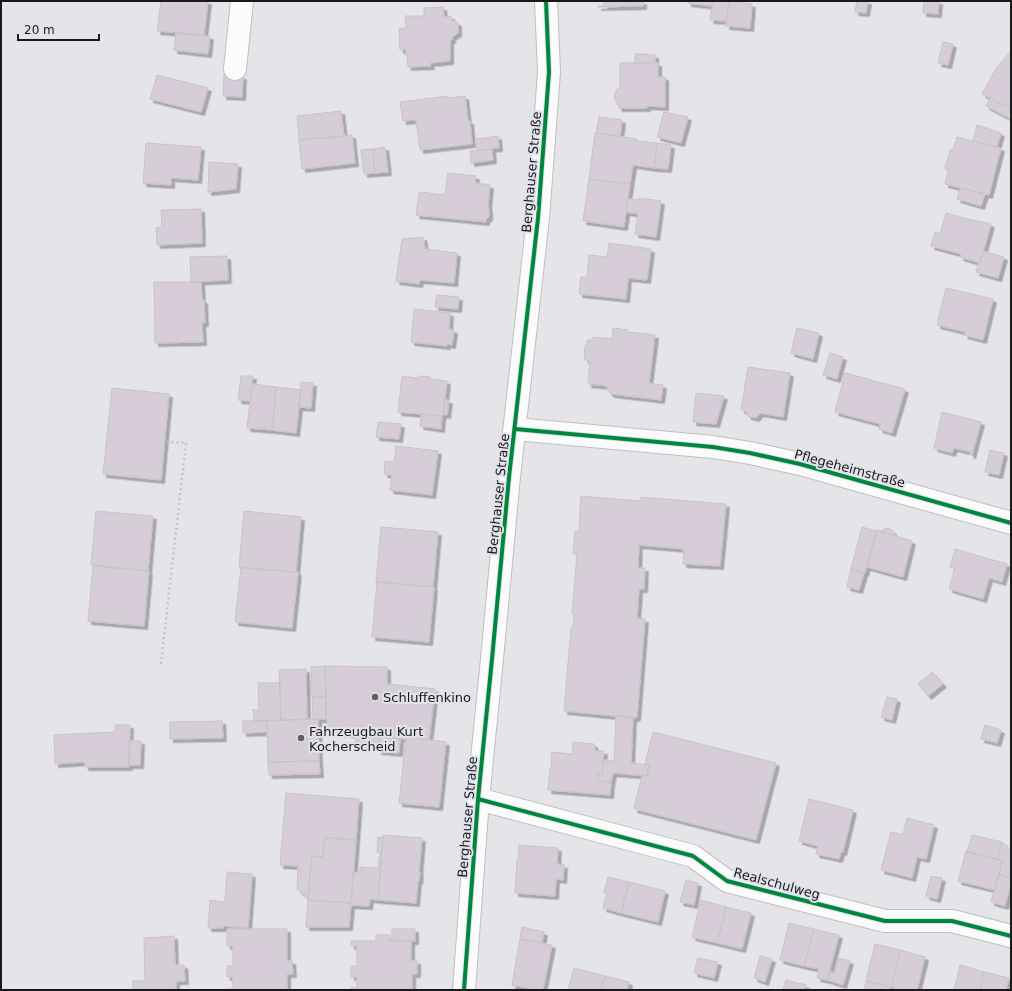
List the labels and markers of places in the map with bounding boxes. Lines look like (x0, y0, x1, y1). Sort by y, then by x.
place label: Schluffenkino (383, 690, 471, 705)
marker: Schluffenkino (370, 692, 380, 702)
place label: Fahrzeugbau Kurt Kocherscheid (309, 724, 423, 754)
marker: Fahrzeugbau Kurt Kocherscheid (296, 733, 306, 743)

